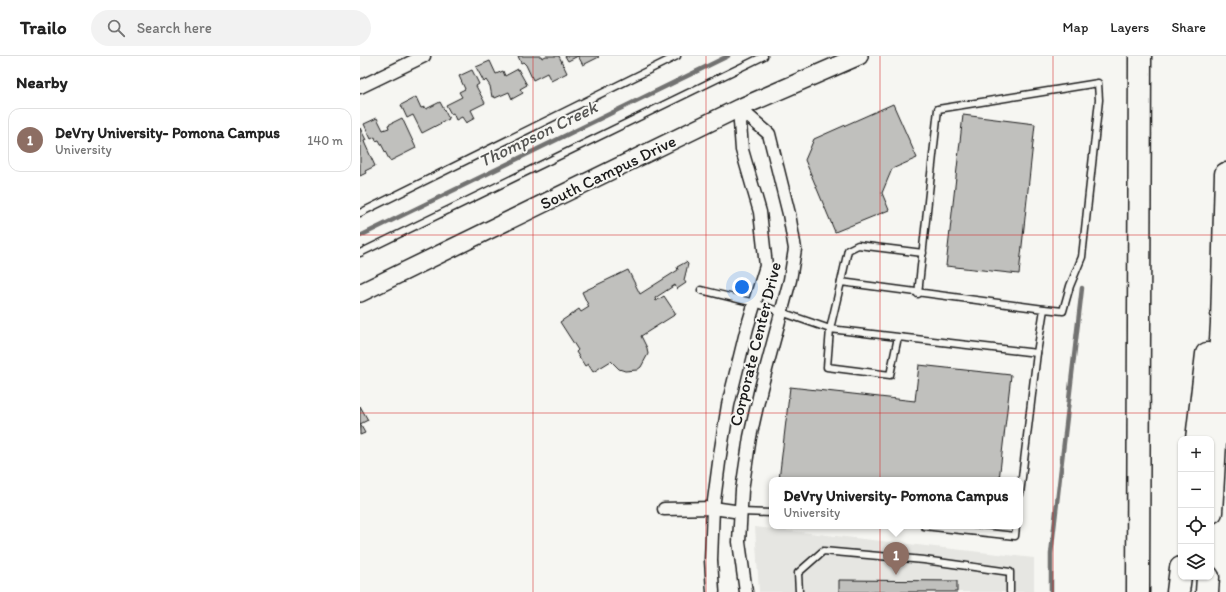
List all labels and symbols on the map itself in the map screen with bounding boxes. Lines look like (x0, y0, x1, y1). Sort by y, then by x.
water label: Thompson Creek (475, 95, 602, 172)
street label: South Campus Drive (537, 130, 679, 214)
street label: Corporate Center Drive (725, 260, 785, 428)
your location (732, 277, 752, 297)
pin: 1 (883, 542, 909, 575)

